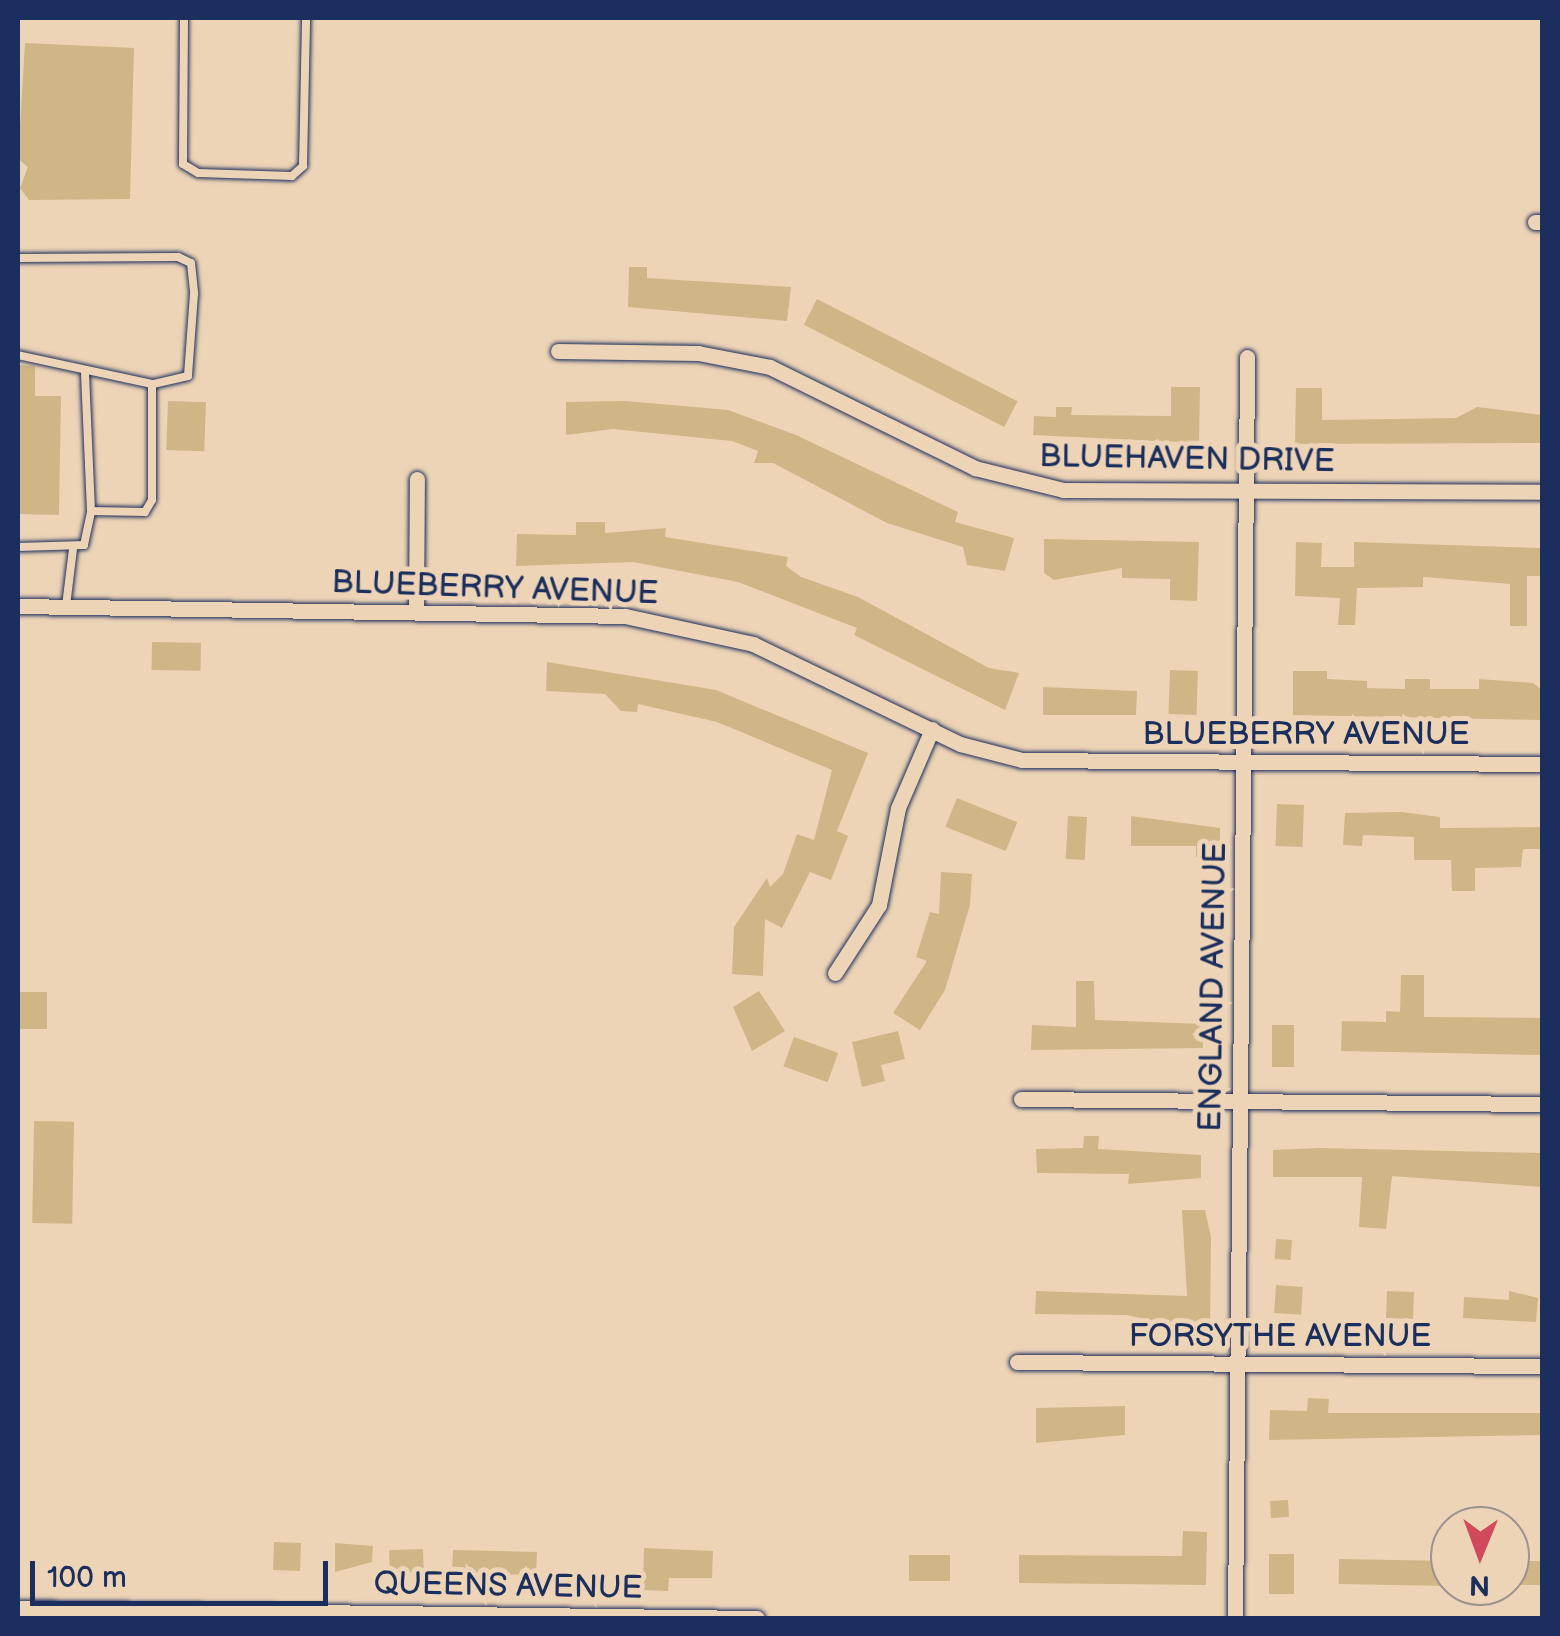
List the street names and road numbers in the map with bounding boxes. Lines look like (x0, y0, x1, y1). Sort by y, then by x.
street label: BLUEHAVEN DRIVE (1039, 438, 1335, 482)
street label: BLUEBERRY AVENUE (331, 564, 659, 614)
street label: BLUEBERRY AVENUE (1143, 716, 1469, 754)
street label: ENGLAND AVENUE (1192, 842, 1236, 1132)
street label: FORSYTHE AVENUE (1129, 1318, 1431, 1356)
street label: QUEENS AVENUE (373, 1565, 643, 1609)

